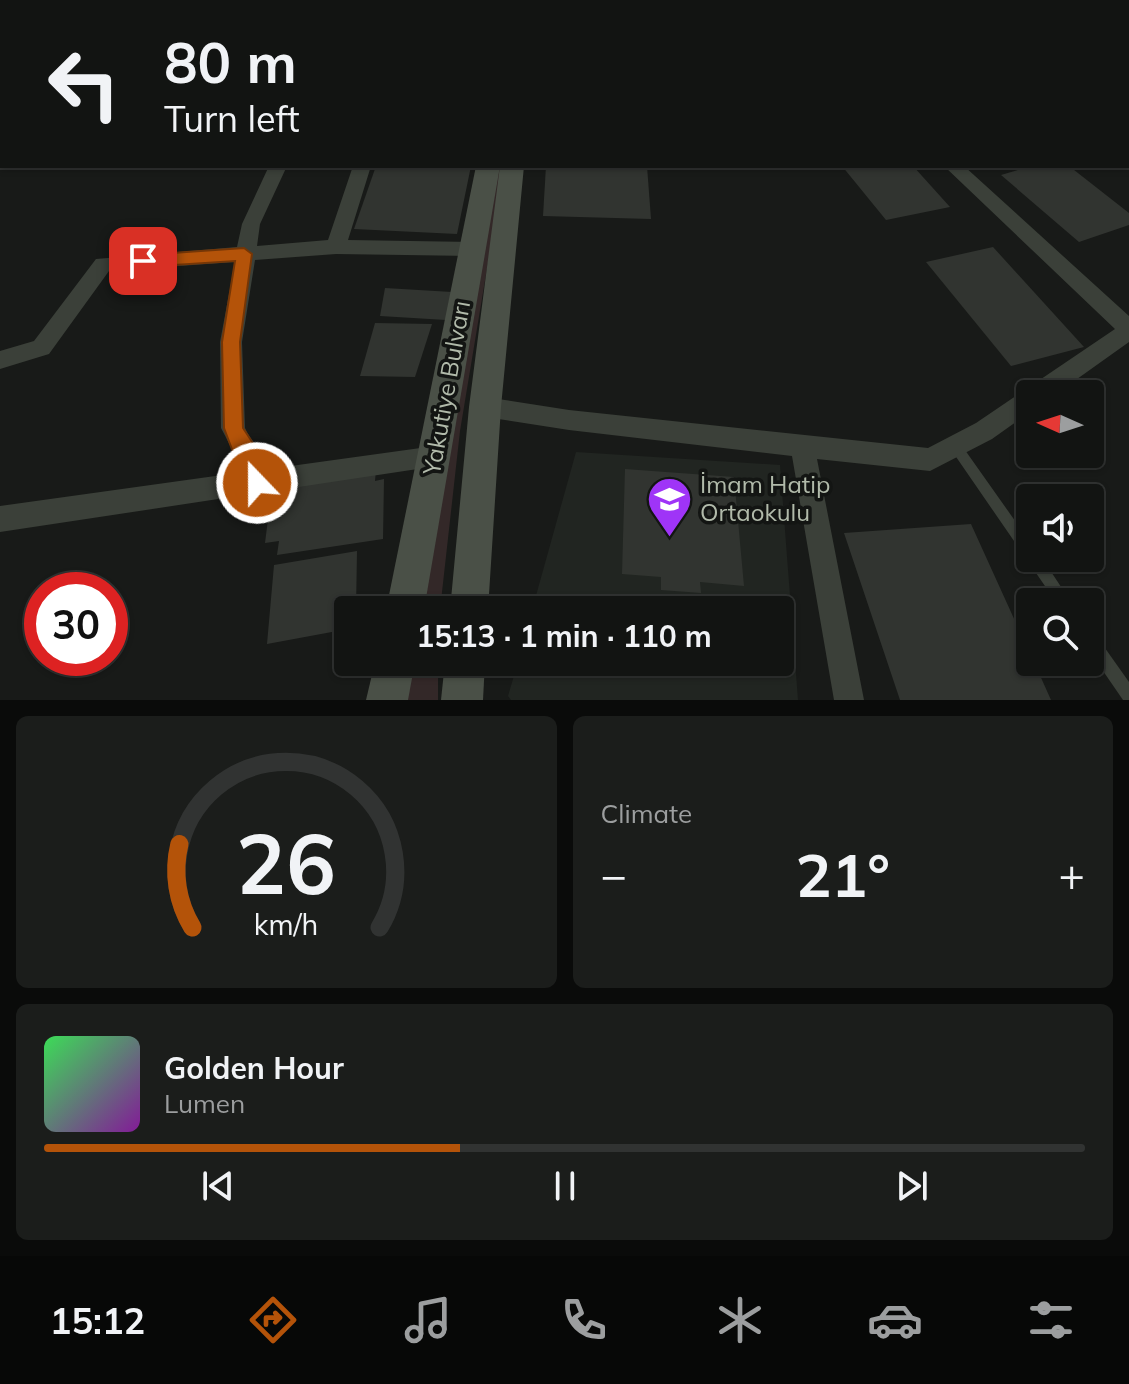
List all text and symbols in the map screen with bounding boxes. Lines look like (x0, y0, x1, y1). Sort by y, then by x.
text: 80 m (164, 27, 297, 97)
icon: left (32, 32, 136, 136)
text: Turn left (164, 96, 300, 141)
pin (109, 227, 177, 295)
icon: arrive (121, 239, 165, 283)
street label: Yakutiye Bulvarı (416, 298, 476, 478)
north arrow (1016, 380, 1104, 468)
map controls (1016, 380, 1104, 676)
position arrow (215, 441, 299, 525)
place label: İmam Hatip Ortaokulu (700, 469, 830, 527)
school or university icon: İmam Hatip Ortaokulu (645, 475, 693, 538)
button: sound (1016, 484, 1104, 572)
speed limit sign: 30 (24, 572, 128, 676)
button: search (1016, 588, 1104, 676)
text: 15:13 · 1 min · 110 m (416, 617, 712, 655)
text: Climate (601, 797, 692, 830)
text: 26 (236, 810, 336, 915)
text: 21° (795, 837, 890, 912)
text: − (601, 847, 627, 902)
text: + (1059, 847, 1085, 902)
text: km/h (254, 906, 319, 942)
text: Golden Hour (164, 1049, 344, 1087)
text: Lumen (164, 1087, 245, 1120)
icon: previous (196, 1164, 240, 1208)
icon: pause (543, 1164, 587, 1208)
icon: next (890, 1164, 934, 1208)
icon: directions (245, 1292, 301, 1348)
icon: music (400, 1292, 456, 1348)
icon: phone (556, 1292, 612, 1348)
icon: climate (712, 1292, 768, 1348)
icon: car (867, 1292, 923, 1348)
icon: filters (1023, 1292, 1079, 1348)
text: 15:12 (50, 1298, 145, 1343)

